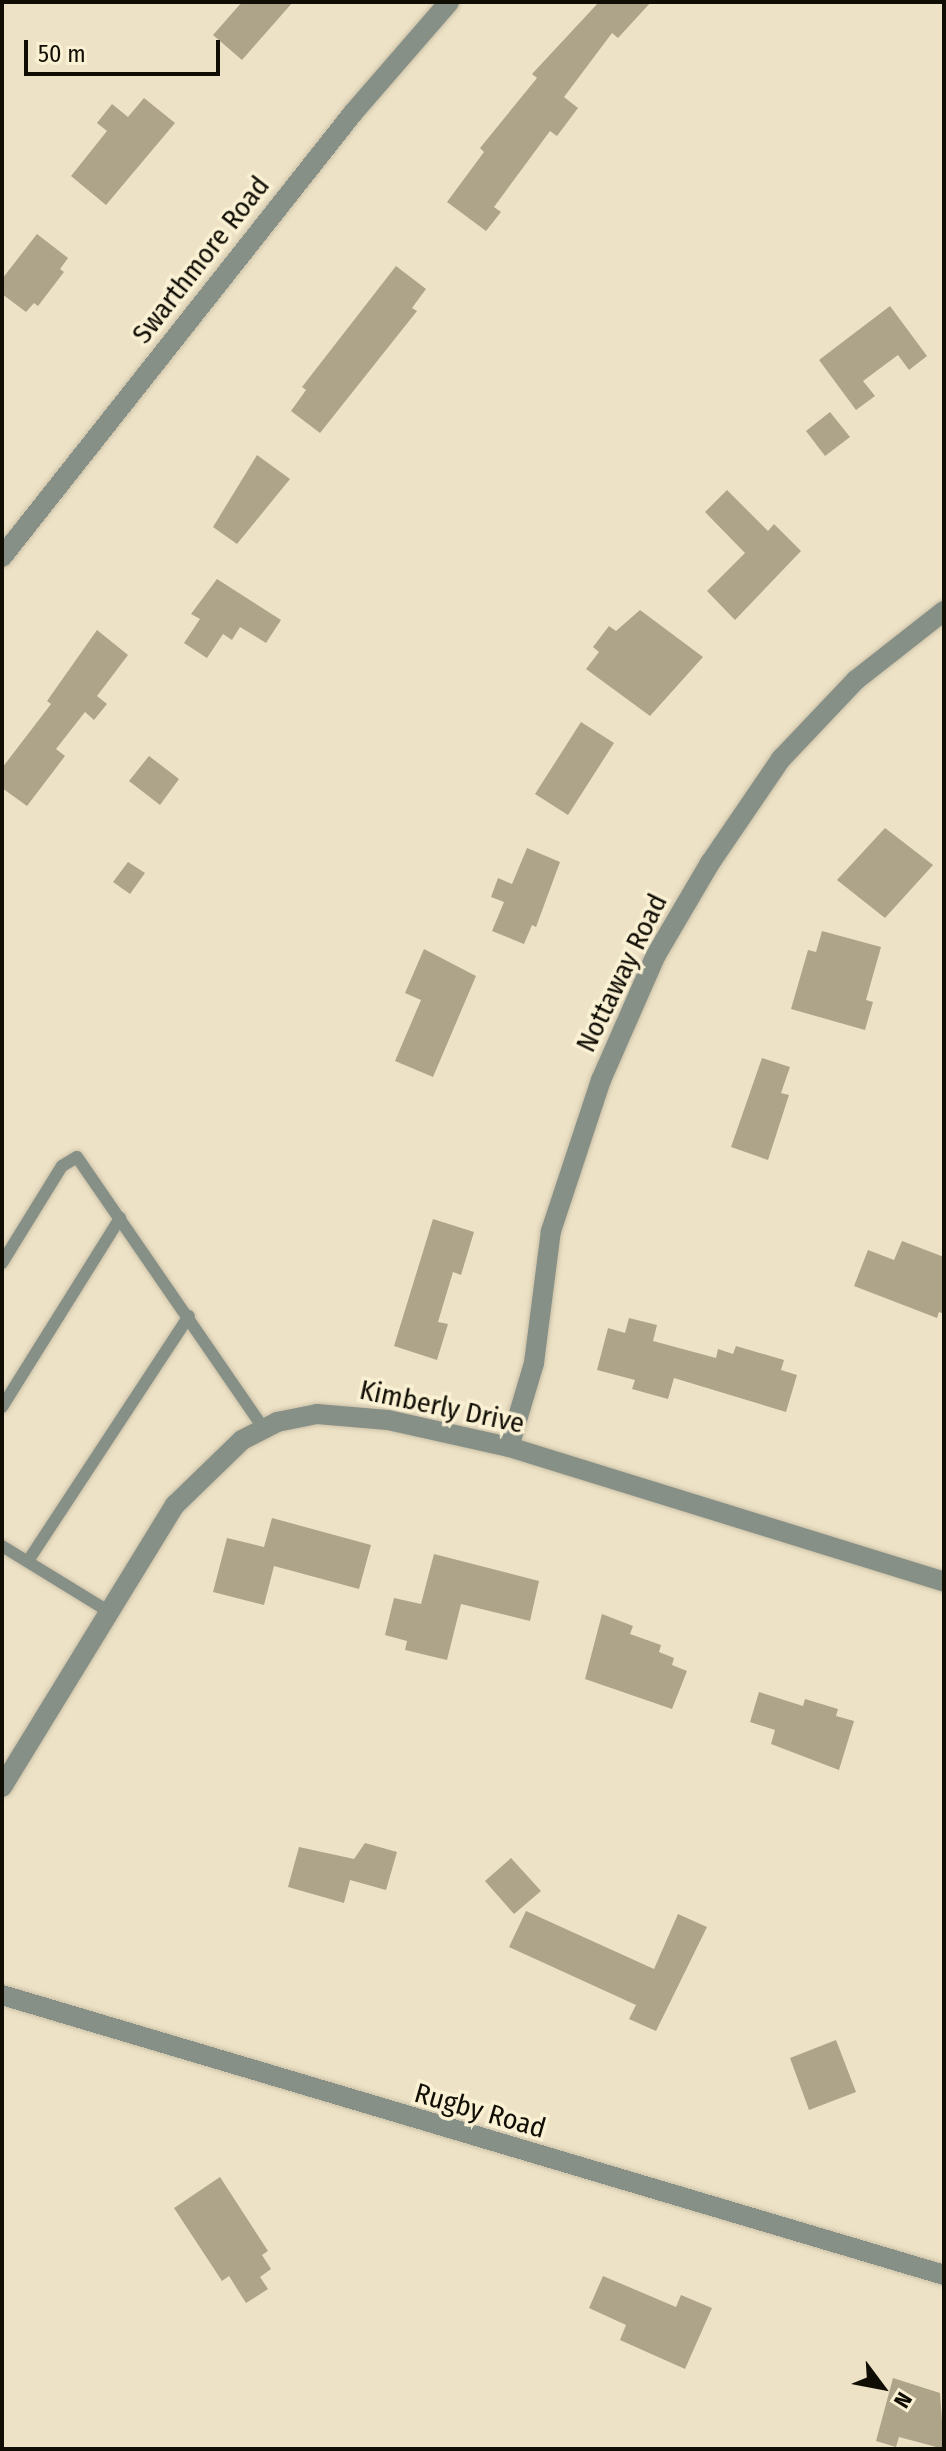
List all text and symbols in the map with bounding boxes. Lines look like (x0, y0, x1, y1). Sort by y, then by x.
scale bar (28, 24, 224, 74)
text: 50 m (38, 40, 86, 68)
street label: Swarthmore Road (125, 170, 277, 350)
street label: Nottaway Road (569, 888, 675, 1058)
street label: Kimberly Drive (357, 1373, 527, 1441)
street label: Rugby Road (411, 2076, 549, 2146)
north arrow (842, 2347, 922, 2427)
text: N (888, 2387, 918, 2413)

